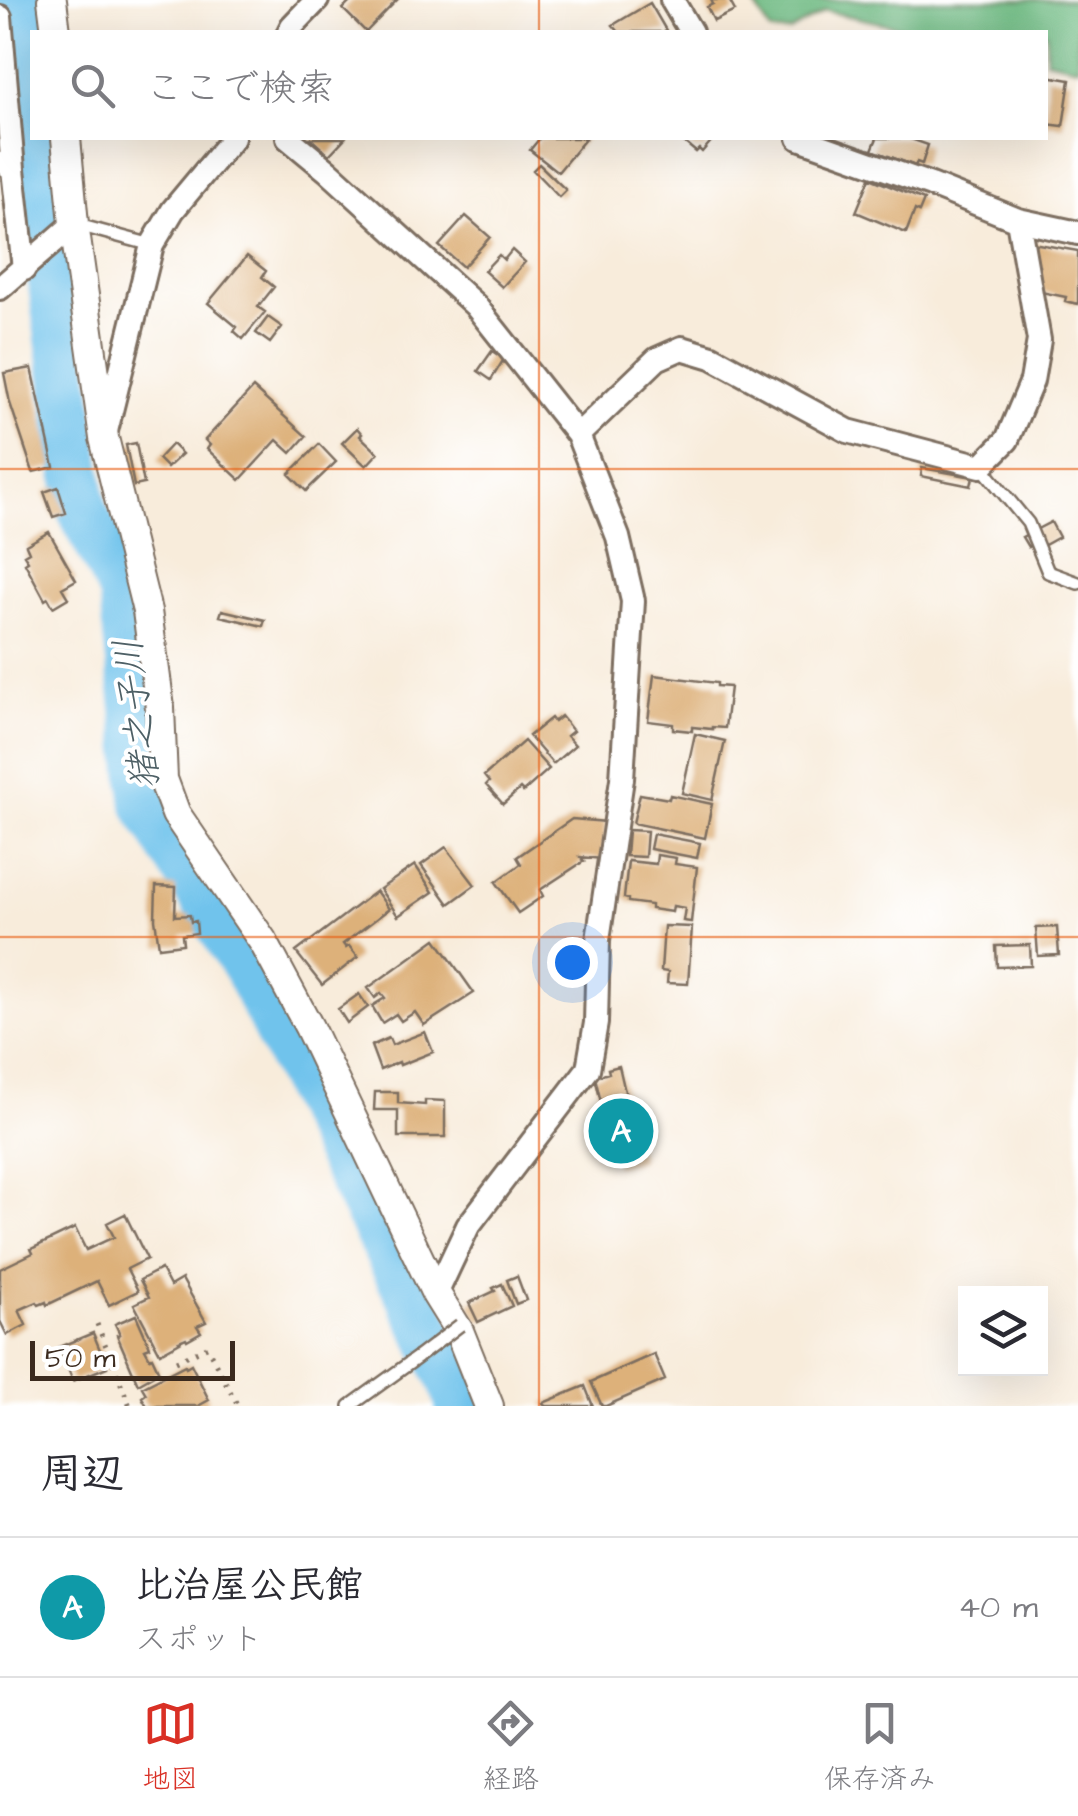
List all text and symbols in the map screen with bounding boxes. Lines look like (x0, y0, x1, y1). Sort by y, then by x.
search box (30, 30, 1048, 140)
icon: search (65, 58, 120, 113)
text: ここで検索 (145, 63, 335, 115)
water label: 猪之子川 (103, 635, 173, 793)
your location (547, 937, 598, 988)
pin: A (588, 1094, 654, 1168)
map controls (958, 1286, 1048, 1376)
button: layers (958, 1286, 1048, 1376)
scale bar (30, 1336, 235, 1380)
text: 50 m (45, 1339, 116, 1378)
text: 周辺 (40, 1446, 124, 1504)
text: 比治屋公民館 (135, 1560, 363, 1612)
text: A (62, 1585, 83, 1630)
text: 40 m (958, 1585, 1038, 1630)
text: スポット (135, 1617, 263, 1662)
tab: 地図 (142, 1696, 198, 1799)
tab: 経路 (483, 1696, 539, 1799)
tab: 保存済み (824, 1696, 936, 1799)

